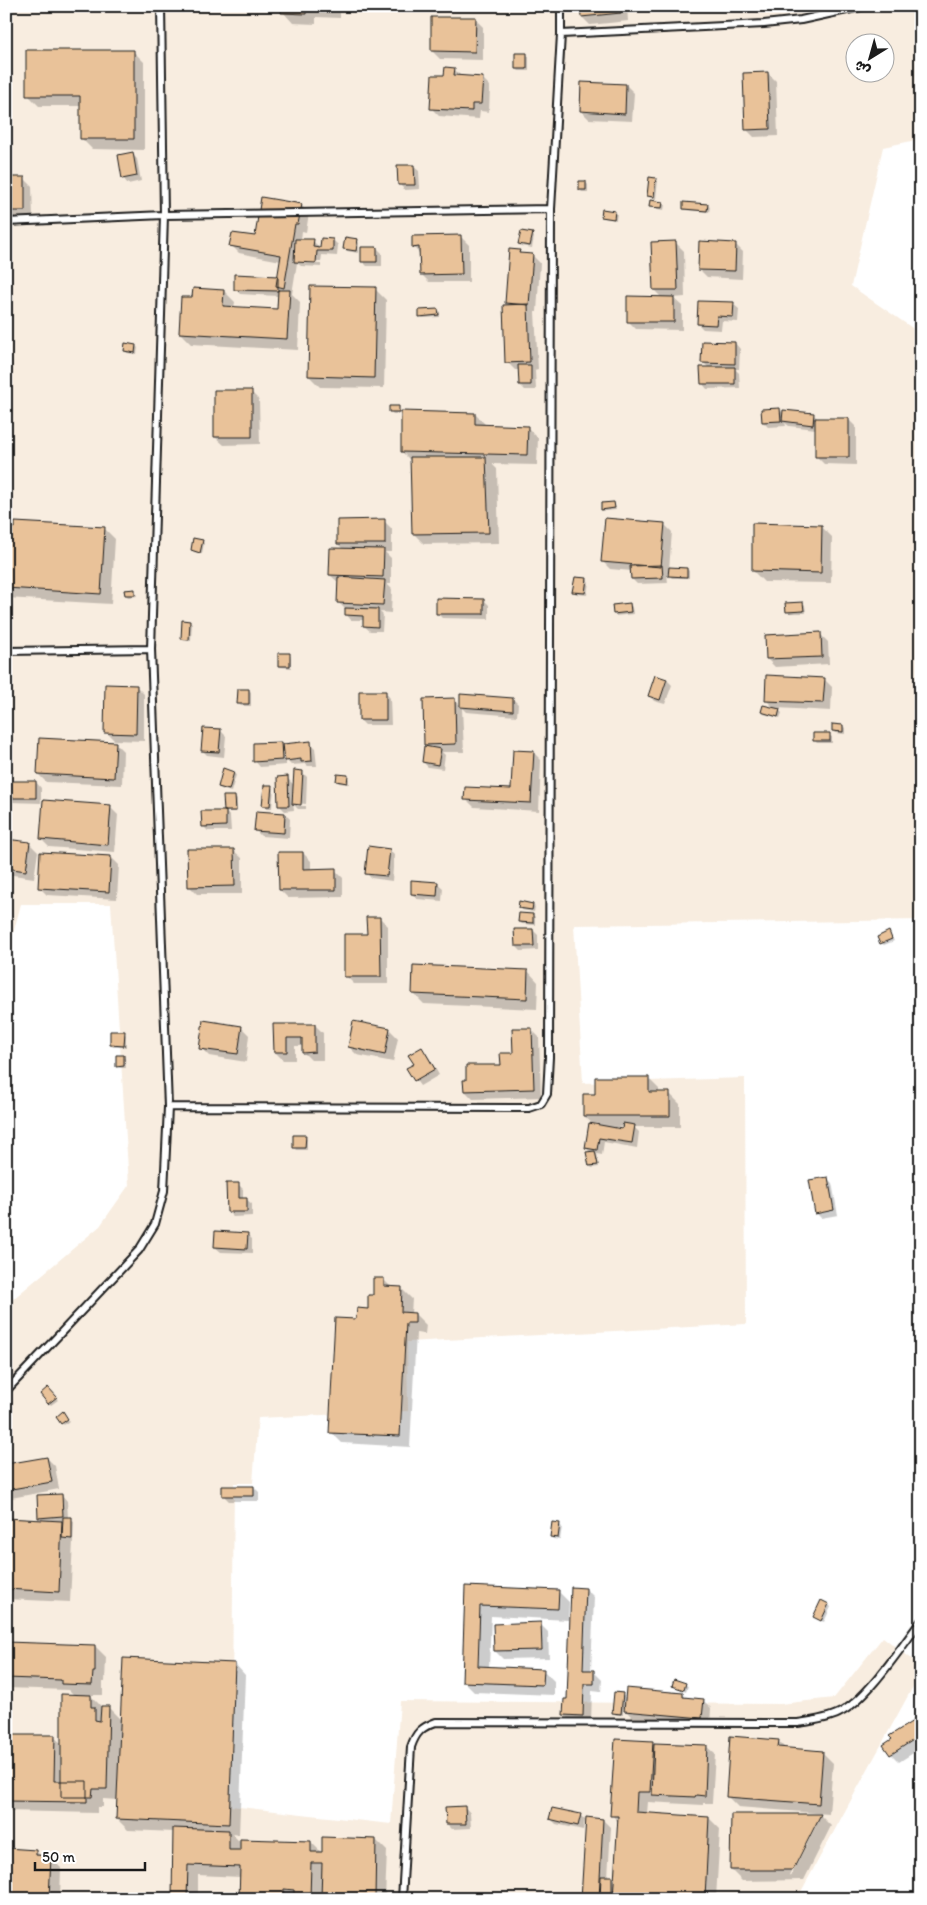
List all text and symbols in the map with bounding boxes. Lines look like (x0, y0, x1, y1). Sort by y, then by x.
north arrow (844, 32, 894, 82)
text: ش (851, 57, 874, 79)
scale bar (35, 1840, 145, 1872)
text: 50 m (42, 1848, 75, 1866)

